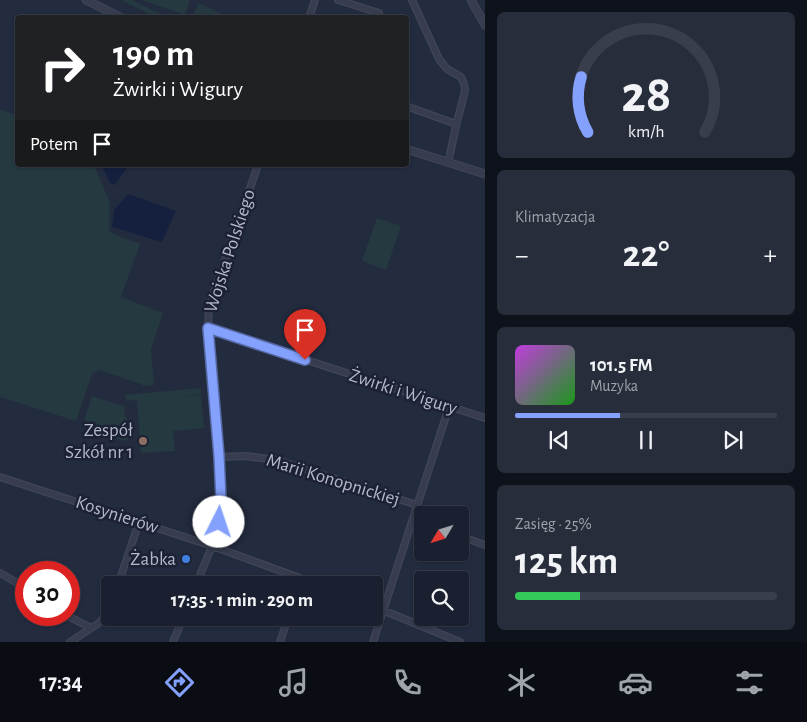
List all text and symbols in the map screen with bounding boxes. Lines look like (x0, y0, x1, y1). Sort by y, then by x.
icon: right (30, 35, 95, 100)
text: 190 m (113, 37, 194, 72)
text: 28 (621, 69, 671, 121)
text: Żwirki i Wigury (113, 78, 243, 100)
text: km/h (628, 123, 664, 141)
icon: arrive (88, 130, 116, 158)
text: Potem (30, 135, 78, 154)
street label: Wojska Polskiego (201, 187, 259, 315)
text: Klimatyzacja (515, 209, 595, 225)
text: 22° (623, 236, 669, 274)
text: − (515, 242, 528, 270)
text: + (764, 242, 777, 270)
pin (284, 309, 326, 360)
icon: arrive (291, 316, 319, 344)
text: 101.5 FM (590, 356, 653, 375)
street label: Żwirki i Wigury (347, 365, 460, 418)
text: Muzyka (590, 378, 638, 394)
place label: Zespół Szkół nr 1 (65, 421, 133, 462)
icon: previous (545, 426, 573, 454)
icon: pause (632, 426, 660, 454)
icon: next (719, 426, 747, 454)
marker: Zespół Szkół nr 1 (137, 435, 149, 447)
street label: Marii Konopnickiej (264, 451, 402, 509)
street label: Kosynierów (73, 493, 161, 537)
position arrow (192, 495, 244, 547)
north arrow (414, 506, 469, 561)
map controls (414, 506, 469, 626)
text: Zasięg · 25% (515, 516, 592, 532)
text: 125 km (515, 543, 618, 581)
place label: Żabka (130, 549, 176, 569)
marker: Żabka (180, 553, 192, 565)
speed limit sign: 30 (15, 561, 80, 626)
button: search (414, 571, 469, 626)
text: 17:35 · 1 min · 290 m (171, 591, 313, 610)
icon: directions (162, 665, 197, 700)
icon: music (276, 665, 311, 700)
icon: phone (390, 665, 425, 700)
icon: climate (504, 665, 539, 700)
icon: car (618, 665, 653, 700)
icon: filters (732, 665, 767, 700)
text: 17:34 (40, 671, 83, 693)

